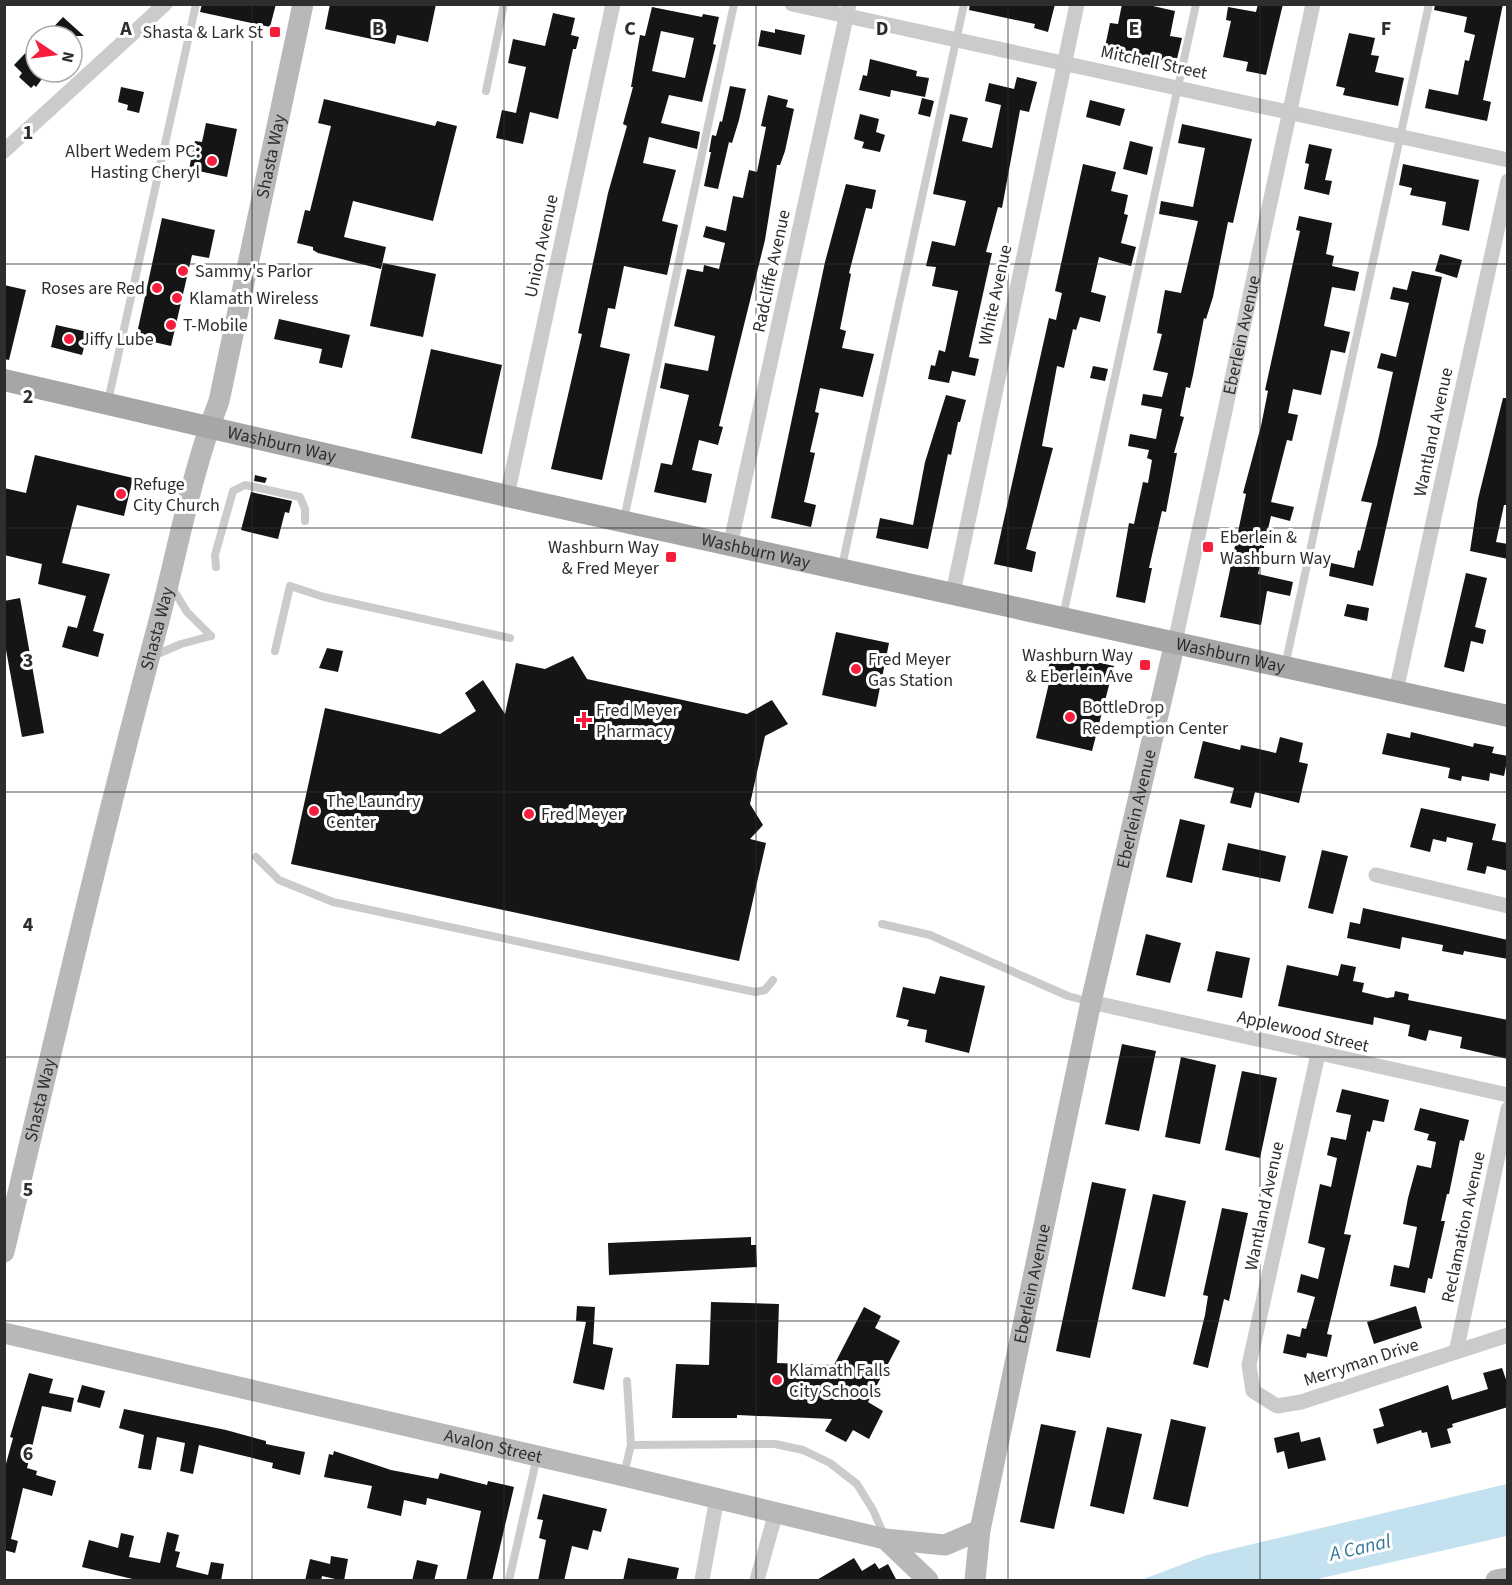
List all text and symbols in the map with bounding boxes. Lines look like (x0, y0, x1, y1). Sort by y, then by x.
text: A (119, 15, 132, 43)
text: B (372, 15, 384, 43)
text: C (624, 15, 636, 43)
text: D (876, 15, 888, 43)
text: E (1129, 15, 1139, 43)
text: F (1381, 15, 1391, 43)
place label: Shasta & Lark St (143, 20, 263, 45)
north arrow (24, 24, 84, 84)
marker: Shasta & Lark St (268, 25, 282, 39)
street label: Mitchell Street (1098, 39, 1209, 86)
text: N (56, 49, 80, 65)
street label: Shasta Way (250, 112, 292, 201)
text: 1 (23, 119, 33, 147)
place label: Albert Wedem PC: Hasting Cheryl (65, 139, 200, 185)
marker: Albert Wedem PC: Hasting Cheryl (205, 154, 219, 168)
street label: Union Avenue (518, 192, 565, 300)
street label: Radcliffe Avenue (746, 207, 797, 335)
street label: White Avenue (973, 242, 1018, 348)
place label: Sammy's Parlor (195, 259, 313, 284)
marker: Sammy's Parlor (176, 264, 190, 278)
street label: Eberlein Avenue (1217, 273, 1267, 397)
place label: Roses are Red (41, 276, 145, 301)
marker: Roses are Red (150, 281, 164, 295)
place label: Klamath Wireless (189, 286, 318, 311)
marker: Klamath Wireless (170, 291, 184, 305)
place label: T-Mobile (183, 313, 248, 338)
marker: T-Mobile (164, 318, 178, 332)
place label: Jiffy Lube (81, 327, 154, 352)
marker: Jiffy Lube (62, 332, 76, 346)
street label: Wantland Avenue (1408, 365, 1459, 499)
text: 2 (23, 383, 33, 411)
street label: Washburn Way (225, 420, 339, 469)
place label: Refuge City Church (133, 472, 220, 518)
marker: Refuge City Church (114, 487, 128, 501)
place label: Eberlein & Washburn Way (1220, 525, 1332, 571)
street label: Washburn Way (699, 527, 813, 575)
place label: Washburn Way & Fred Meyer (548, 535, 660, 581)
marker: Eberlein & Washburn Way (1201, 540, 1215, 554)
marker: Washburn Way & Fred Meyer (664, 550, 678, 564)
street label: Shasta Way (134, 584, 180, 673)
street label: Washburn Way (1173, 631, 1288, 680)
place label: Washburn Way & Eberlein Ave (1022, 643, 1134, 689)
text: 3 (23, 647, 33, 675)
place label: Fred Meyer Gas Station (868, 647, 953, 693)
marker: Washburn Way & Eberlein Ave (1138, 658, 1152, 672)
marker: Fred Meyer Gas Station (849, 662, 863, 676)
place label: BottleDrop Redemption Center (1082, 695, 1229, 741)
place label: Fred Meyer Pharmacy (596, 698, 679, 744)
marker: BottleDrop Redemption Center (1063, 710, 1077, 724)
marker: Fred Meyer Pharmacy (577, 713, 591, 727)
street label: Eberlein Avenue (1111, 747, 1163, 871)
place label: The Laundry Center (326, 789, 421, 835)
place label: Fred Meyer (541, 802, 624, 827)
marker: The Laundry Center (307, 804, 321, 818)
marker: Fred Meyer (522, 807, 536, 821)
text: 4 (23, 911, 34, 939)
street label: Applewood Street (1235, 1004, 1371, 1059)
street label: Shasta Way (18, 1055, 63, 1145)
street label: Wantland Avenue (1239, 1139, 1290, 1273)
street label: Reclamation Avenue (1435, 1149, 1492, 1305)
text: 5 (23, 1176, 33, 1204)
street label: Eberlein Avenue (1008, 1222, 1057, 1346)
street label: Merryman Drive (1300, 1332, 1422, 1393)
place label: Klamath Falls City Schools (789, 1358, 890, 1404)
marker: Klamath Falls City Schools (770, 1373, 784, 1387)
street label: Avalon Street (442, 1423, 544, 1470)
text: 6 (23, 1440, 33, 1468)
water label: A Canal (1325, 1527, 1394, 1569)

